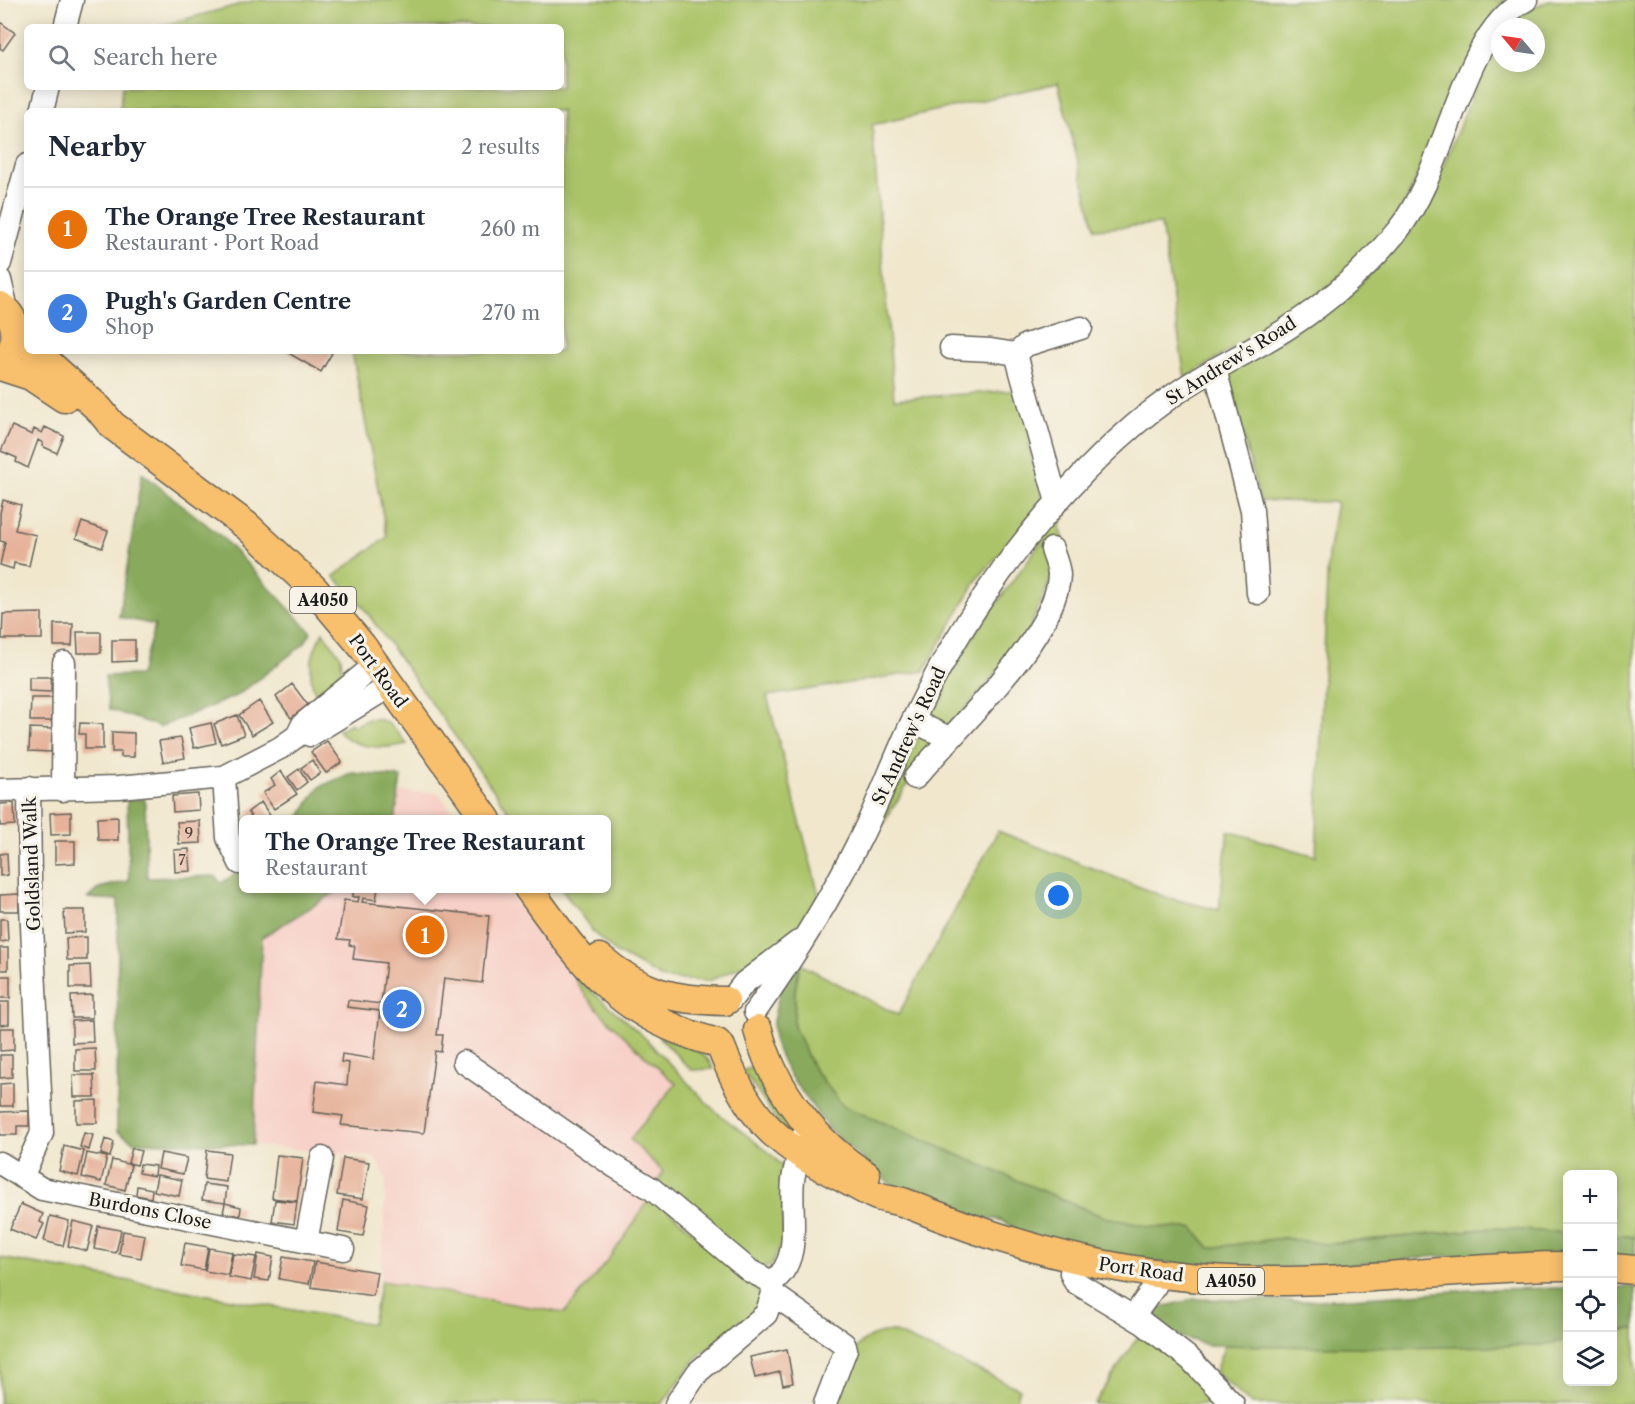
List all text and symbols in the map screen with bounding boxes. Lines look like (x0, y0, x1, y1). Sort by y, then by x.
north arrow (1491, 18, 1545, 72)
search box (24, 24, 564, 90)
icon: search (45, 41, 78, 74)
text: Search here (93, 44, 218, 71)
text: Nearby (48, 131, 146, 163)
text: 2 results (461, 135, 540, 159)
text: The Orange Tree Restaurant (105, 204, 425, 231)
text: 1 (63, 217, 72, 241)
text: 260 m (480, 217, 540, 241)
text: Restaurant · Port Road (105, 231, 319, 255)
text: Pugh's Garden Centre (105, 288, 351, 315)
text: 2 (62, 301, 73, 325)
text: 270 m (482, 301, 540, 325)
street label: St Andrew's Road (1162, 312, 1300, 410)
text: Shop (105, 315, 154, 339)
road number: A4050 (290, 587, 356, 613)
street label: Port Road (344, 630, 412, 712)
street label: St Andrew's Road (867, 663, 951, 808)
street label: Goldsland Walk (19, 795, 45, 931)
popup (239, 815, 611, 893)
house number: 9 (185, 823, 193, 842)
text: The Orange Tree Restaurant (265, 829, 585, 856)
house number: 7 (178, 850, 186, 869)
text: Restaurant (265, 856, 368, 880)
your location (1044, 881, 1073, 910)
pin: 1 (406, 912, 444, 958)
pin: 2 (382, 986, 422, 1032)
map controls (1563, 1170, 1617, 1386)
button: + (1563, 1170, 1617, 1224)
street label: Burdons Close (87, 1188, 213, 1234)
button: − (1563, 1224, 1617, 1278)
street label: Port Road (1097, 1253, 1185, 1287)
road number: A4050 (1198, 1268, 1264, 1294)
button: locate (1563, 1278, 1617, 1332)
button: layers (1563, 1332, 1617, 1386)

